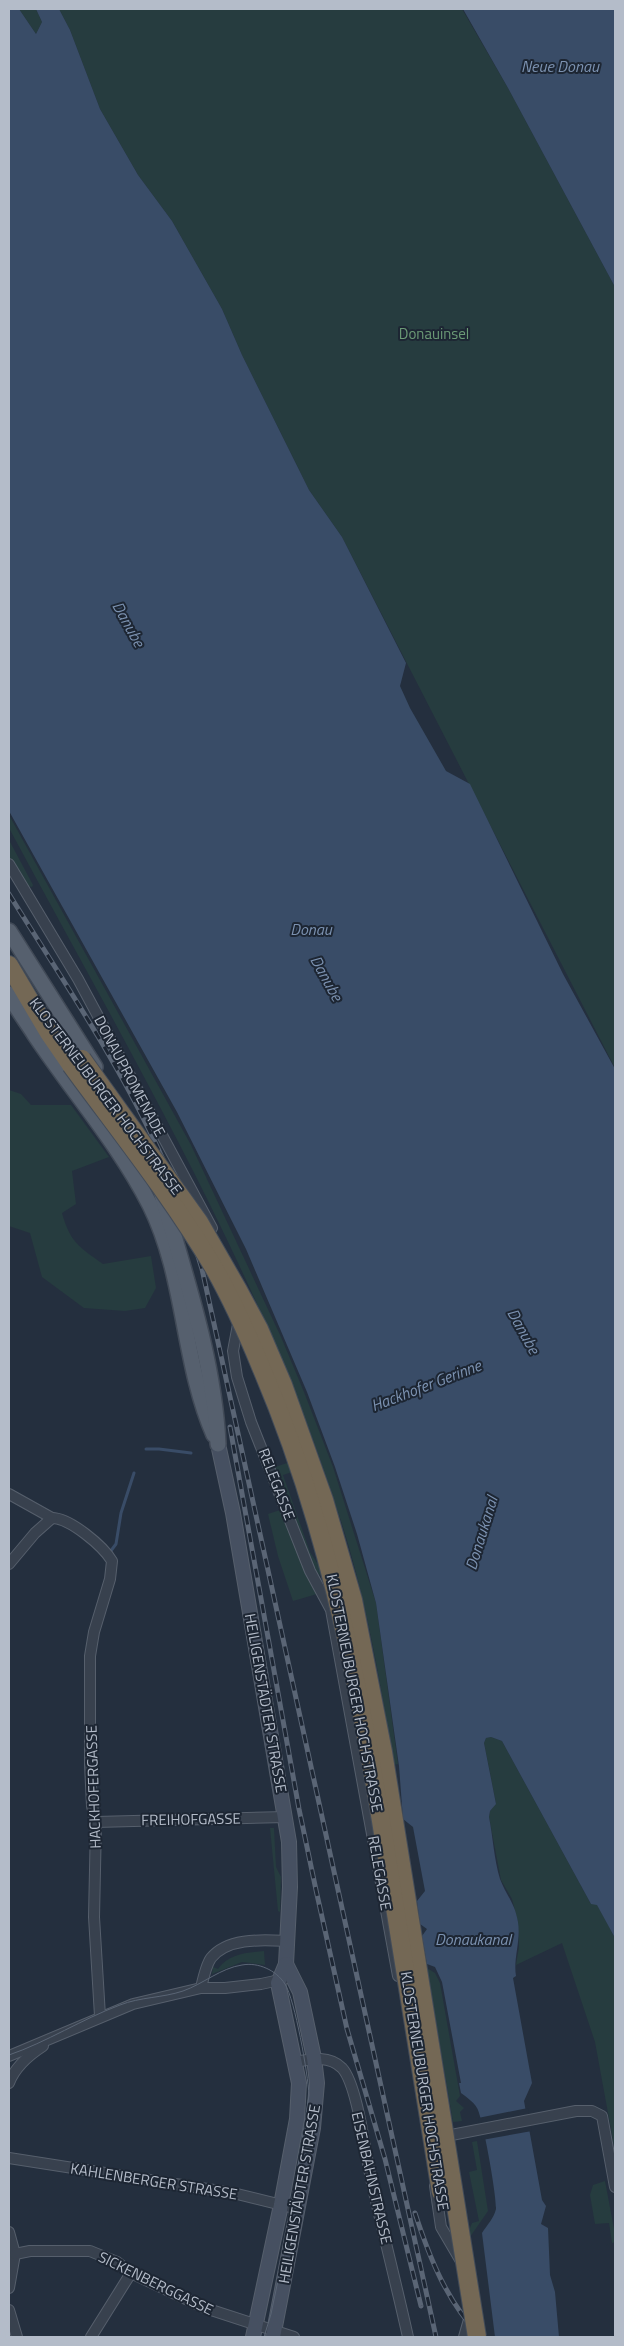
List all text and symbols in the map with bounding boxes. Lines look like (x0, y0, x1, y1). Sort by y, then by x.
water label: Neue Donau (521, 54, 600, 78)
park label: Donauinsel (399, 322, 469, 345)
water label: Danube (107, 597, 152, 653)
water label: Donau (290, 917, 333, 941)
water label: Danube (305, 951, 350, 1007)
street label: KLOSTERNEUBURGER HOCHSTRASSE (24, 992, 188, 1200)
street label: DONAUPROMENADE (88, 1011, 172, 1141)
water label: Danube (502, 1304, 547, 1360)
water label: Hackhofer Gerinne (367, 1352, 486, 1417)
street label: RELEGASSE (253, 1445, 301, 1523)
water label: Donaukanal (458, 1492, 504, 1573)
street label: KLOSTERNEUBURGER HOCHSTRASSE (321, 1572, 389, 1814)
street label: HEILIGENSTÄDTER STRASSE (239, 1612, 293, 1794)
street label: HACKHOFERGASSE (79, 1725, 107, 1849)
street label: FREIHOFGASSE (141, 1807, 241, 1831)
street label: RELEGASSE (362, 1834, 398, 1912)
water label: Donaukanal (435, 1927, 512, 1951)
street label: KLOSTERNEUBURGER HOCHSTRASSE (395, 1970, 455, 2212)
street label: HEILIGENSTÄDTER STRASSE (272, 2103, 326, 2285)
street label: EISENBAHNSTRASSE (346, 2109, 398, 2247)
street label: KAHLENBERGER STRASSE (69, 2156, 239, 2206)
street label: SICKENBERGGASSE (95, 2245, 217, 2321)

